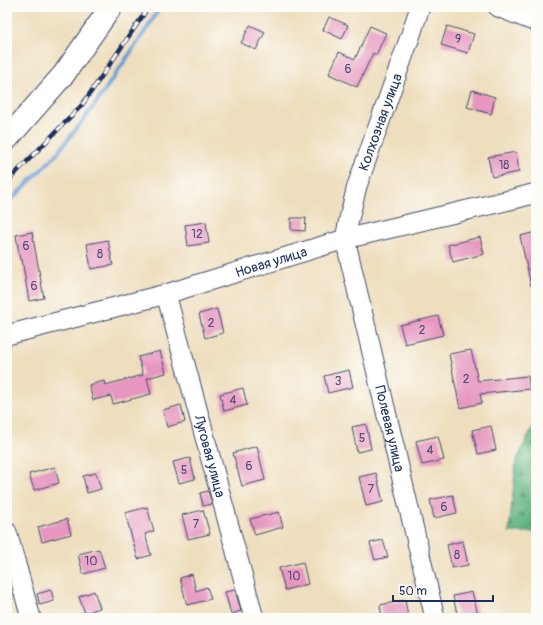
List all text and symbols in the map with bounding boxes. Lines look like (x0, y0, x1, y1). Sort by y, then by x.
house number: 9 (455, 32, 461, 47)
house number: 6 (345, 62, 352, 77)
street label: Колхозная улица (355, 71, 406, 173)
house number: 18 (499, 158, 509, 173)
house number: 12 (191, 227, 203, 242)
house number: 6 (23, 239, 30, 254)
street label: Новая улица (233, 243, 309, 281)
house number: 8 (97, 247, 103, 262)
house number: 6 (31, 279, 38, 294)
house number: 2 (208, 316, 215, 331)
house number: 2 (419, 323, 426, 338)
house number: 2 (463, 372, 470, 387)
house number: 3 (335, 374, 342, 389)
street label: Полевая улица (371, 384, 408, 474)
house number: 4 (230, 393, 237, 408)
street label: Луговая улица (190, 412, 229, 499)
house number: 5 (359, 431, 365, 446)
house number: 4 (427, 443, 434, 458)
house number: 6 (246, 459, 253, 474)
house number: 5 (181, 463, 187, 478)
house number: 7 (368, 482, 375, 497)
house number: 6 (441, 500, 448, 515)
house number: 7 (193, 517, 200, 532)
house number: 8 (454, 548, 460, 563)
house number: 10 (85, 554, 97, 569)
house number: 10 (288, 569, 300, 584)
scale bar (393, 577, 493, 603)
text: 50 m (399, 584, 427, 599)

